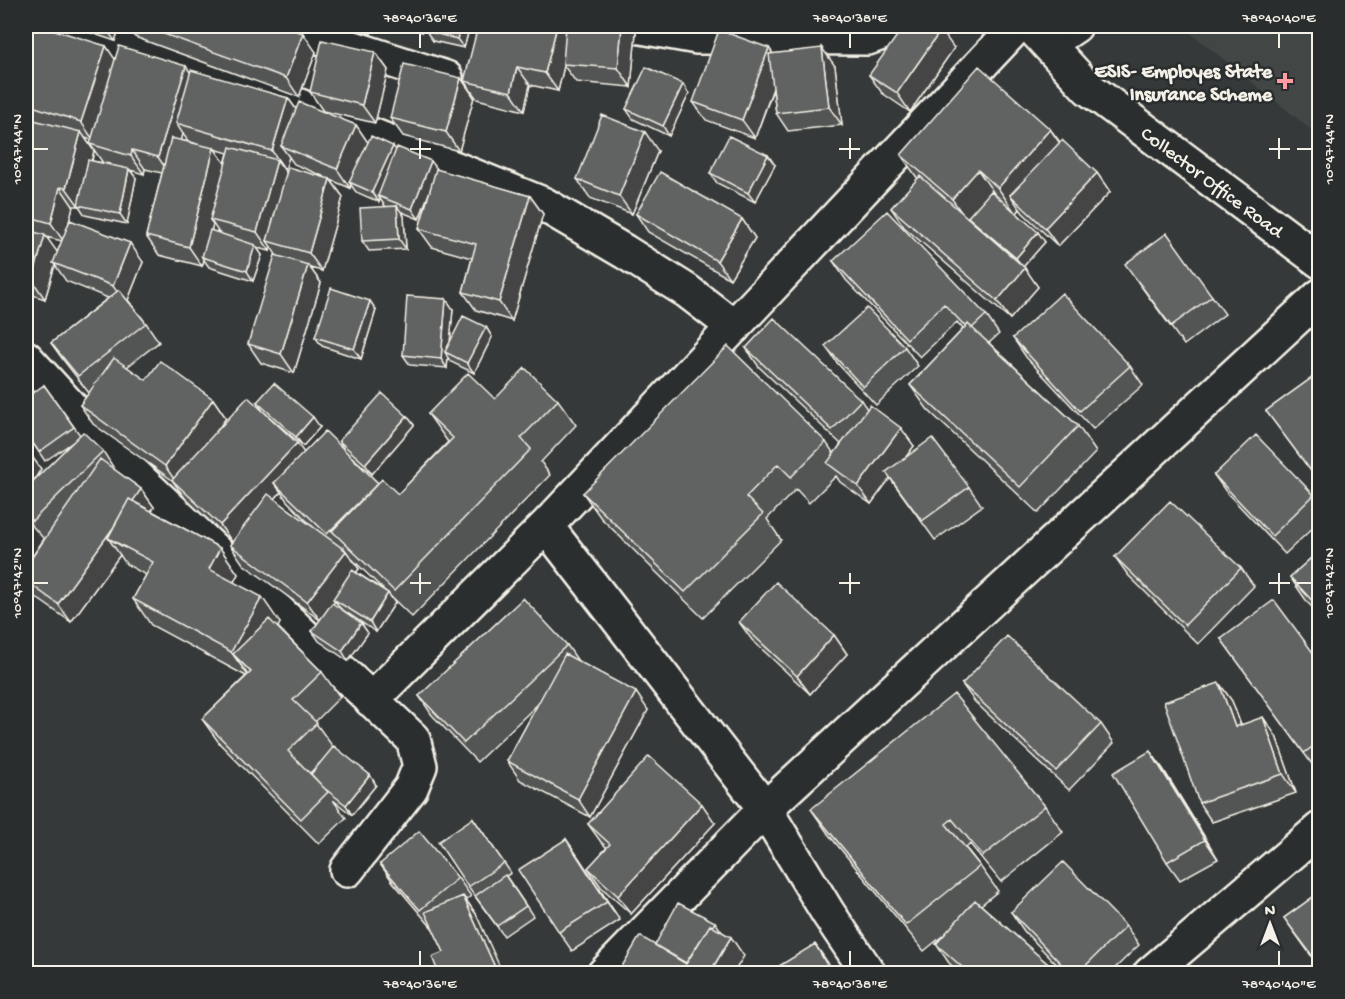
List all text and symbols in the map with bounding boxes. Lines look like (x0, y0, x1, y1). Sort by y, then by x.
text: 78°40'36"E (382, 10, 457, 28)
text: 78°40'38"E (812, 10, 888, 28)
text: 78°40'40"E (1241, 10, 1316, 28)
place label: ESIS- Employes State Insurance Scheme (1095, 62, 1273, 108)
marker: ESIS- Employes State Insurance Scheme (1276, 72, 1294, 90)
text: 10°47'44"N (9, 114, 27, 185)
text: 10°47'44"N (1321, 114, 1339, 185)
street label: Collector Office Road (1135, 123, 1288, 246)
text: 10°47'42"N (9, 548, 27, 619)
text: 10°47'42"N (1321, 548, 1339, 619)
north arrow (1240, 894, 1300, 954)
text: N (1265, 903, 1276, 922)
text: 78°40'36"E (382, 976, 457, 994)
text: 78°40'38"E (812, 976, 888, 994)
text: 78°40'40"E (1241, 976, 1316, 994)

